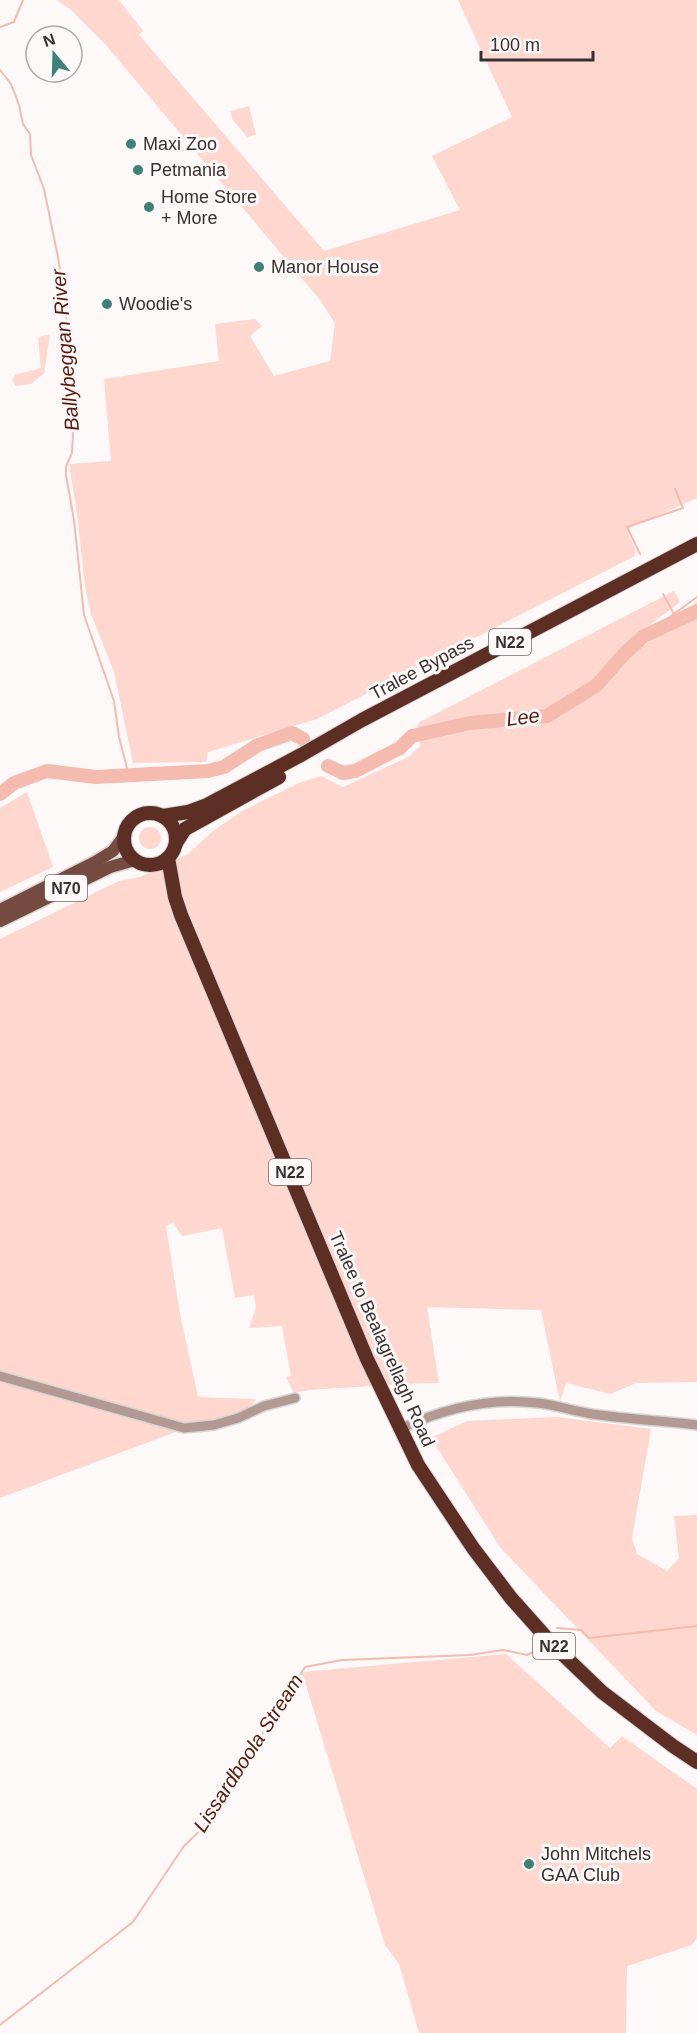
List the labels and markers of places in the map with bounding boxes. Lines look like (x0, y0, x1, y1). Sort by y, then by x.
place label: Maxi Zoo (143, 134, 217, 154)
marker: Maxi Zoo (124, 137, 138, 151)
place label: Petmania (150, 160, 227, 180)
marker: Petmania (131, 163, 145, 177)
place label: Home Store + More (161, 187, 257, 228)
marker: Home Store + More (142, 200, 156, 214)
place label: Manor House (271, 257, 379, 277)
marker: Manor House (252, 260, 266, 274)
place label: Woodie's (119, 294, 192, 314)
marker: Woodie's (100, 297, 114, 311)
place label: John Mitchels GAA Club (541, 1844, 651, 1885)
marker: John Mitchels GAA Club (522, 1857, 536, 1871)

